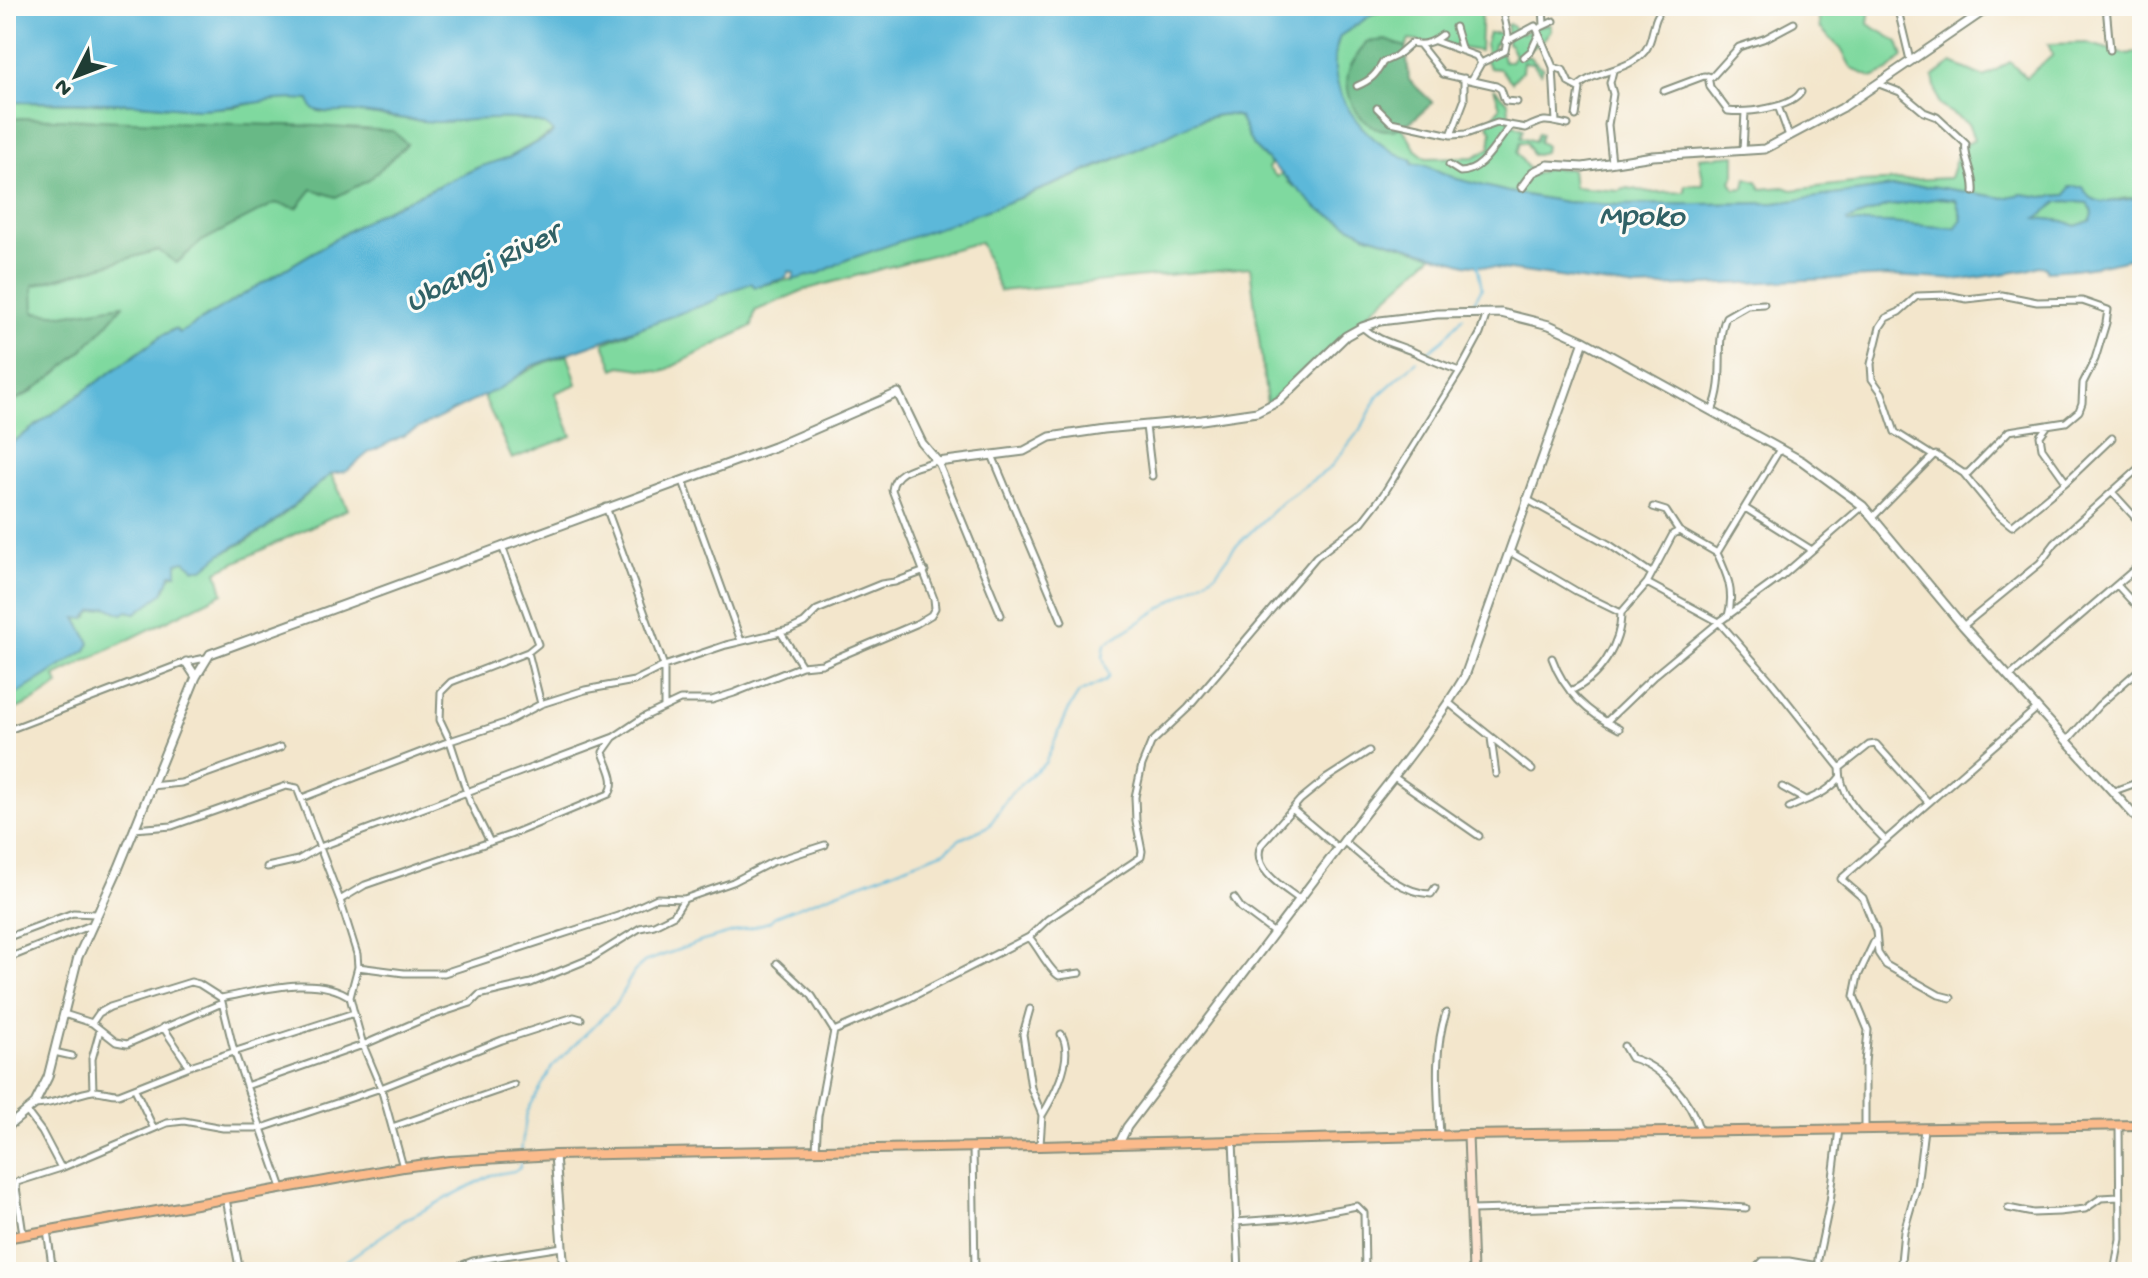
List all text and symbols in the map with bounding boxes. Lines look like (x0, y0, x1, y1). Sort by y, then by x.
north arrow (36, 36, 116, 116)
text: N (50, 73, 79, 101)
water label: Mpoko (1599, 198, 1686, 238)
water label: Ubangi River (400, 213, 572, 323)

